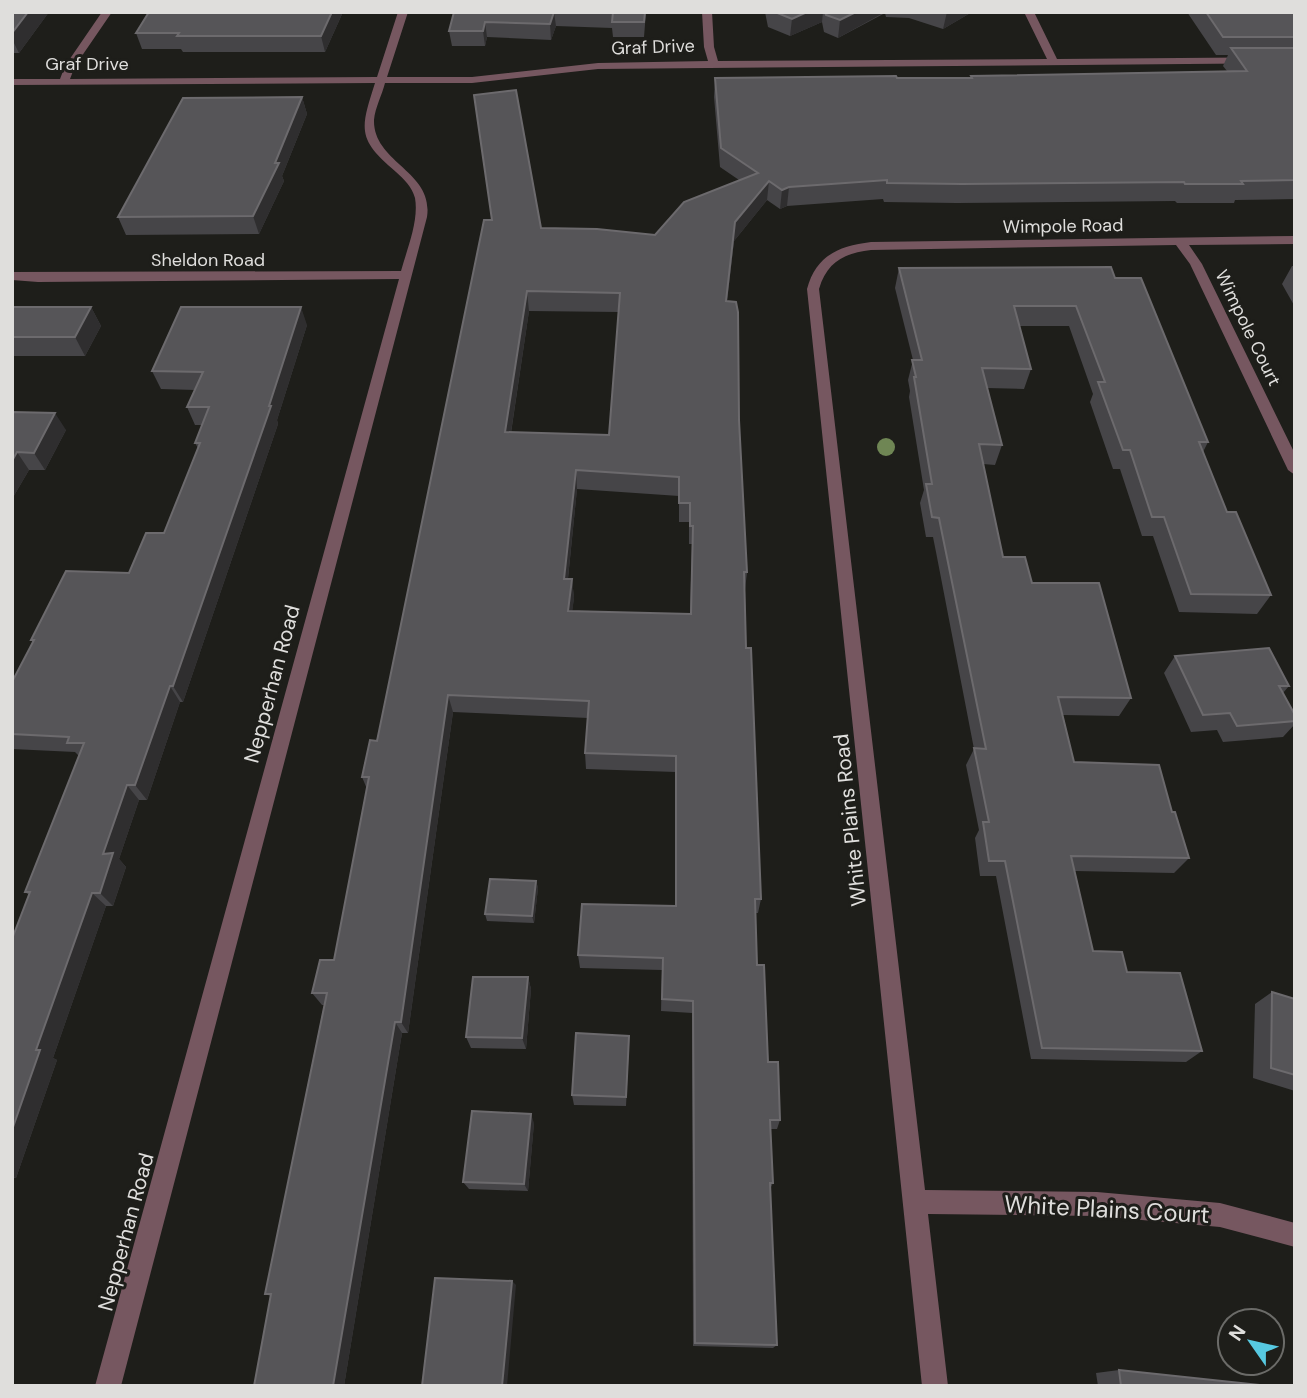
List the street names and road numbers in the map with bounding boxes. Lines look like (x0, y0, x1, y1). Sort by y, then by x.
street label: Graf Drive (611, 34, 695, 60)
street label: Graf Drive (45, 52, 129, 76)
street label: Wimpole Road (1002, 213, 1124, 239)
street label: Sheldon Road (151, 248, 265, 272)
street label: Wimpole Court (1210, 266, 1286, 390)
street label: Nepperhan Road (237, 602, 307, 766)
street label: White Plains Road (827, 732, 873, 908)
street label: Nepperhan Road (91, 1150, 161, 1314)
street label: White Plains Court (1004, 1188, 1210, 1230)

